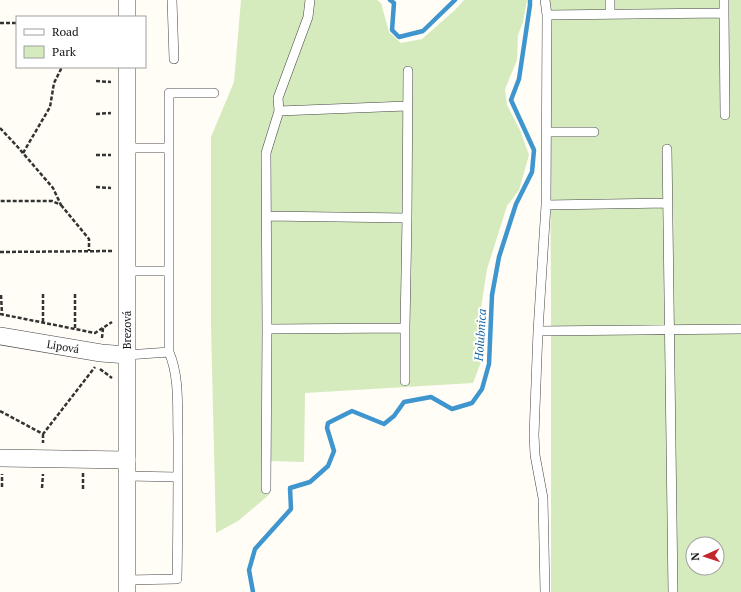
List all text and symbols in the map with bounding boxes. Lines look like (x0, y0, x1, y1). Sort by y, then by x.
legend (16, 16, 146, 68)
text: Road (52, 24, 79, 39)
text: Park (52, 44, 77, 59)
water label: Holubnica (471, 308, 489, 363)
street label: Brezová (120, 310, 134, 349)
street label: Lipová (46, 337, 81, 356)
north arrow (685, 536, 725, 576)
text: N (688, 551, 702, 561)

